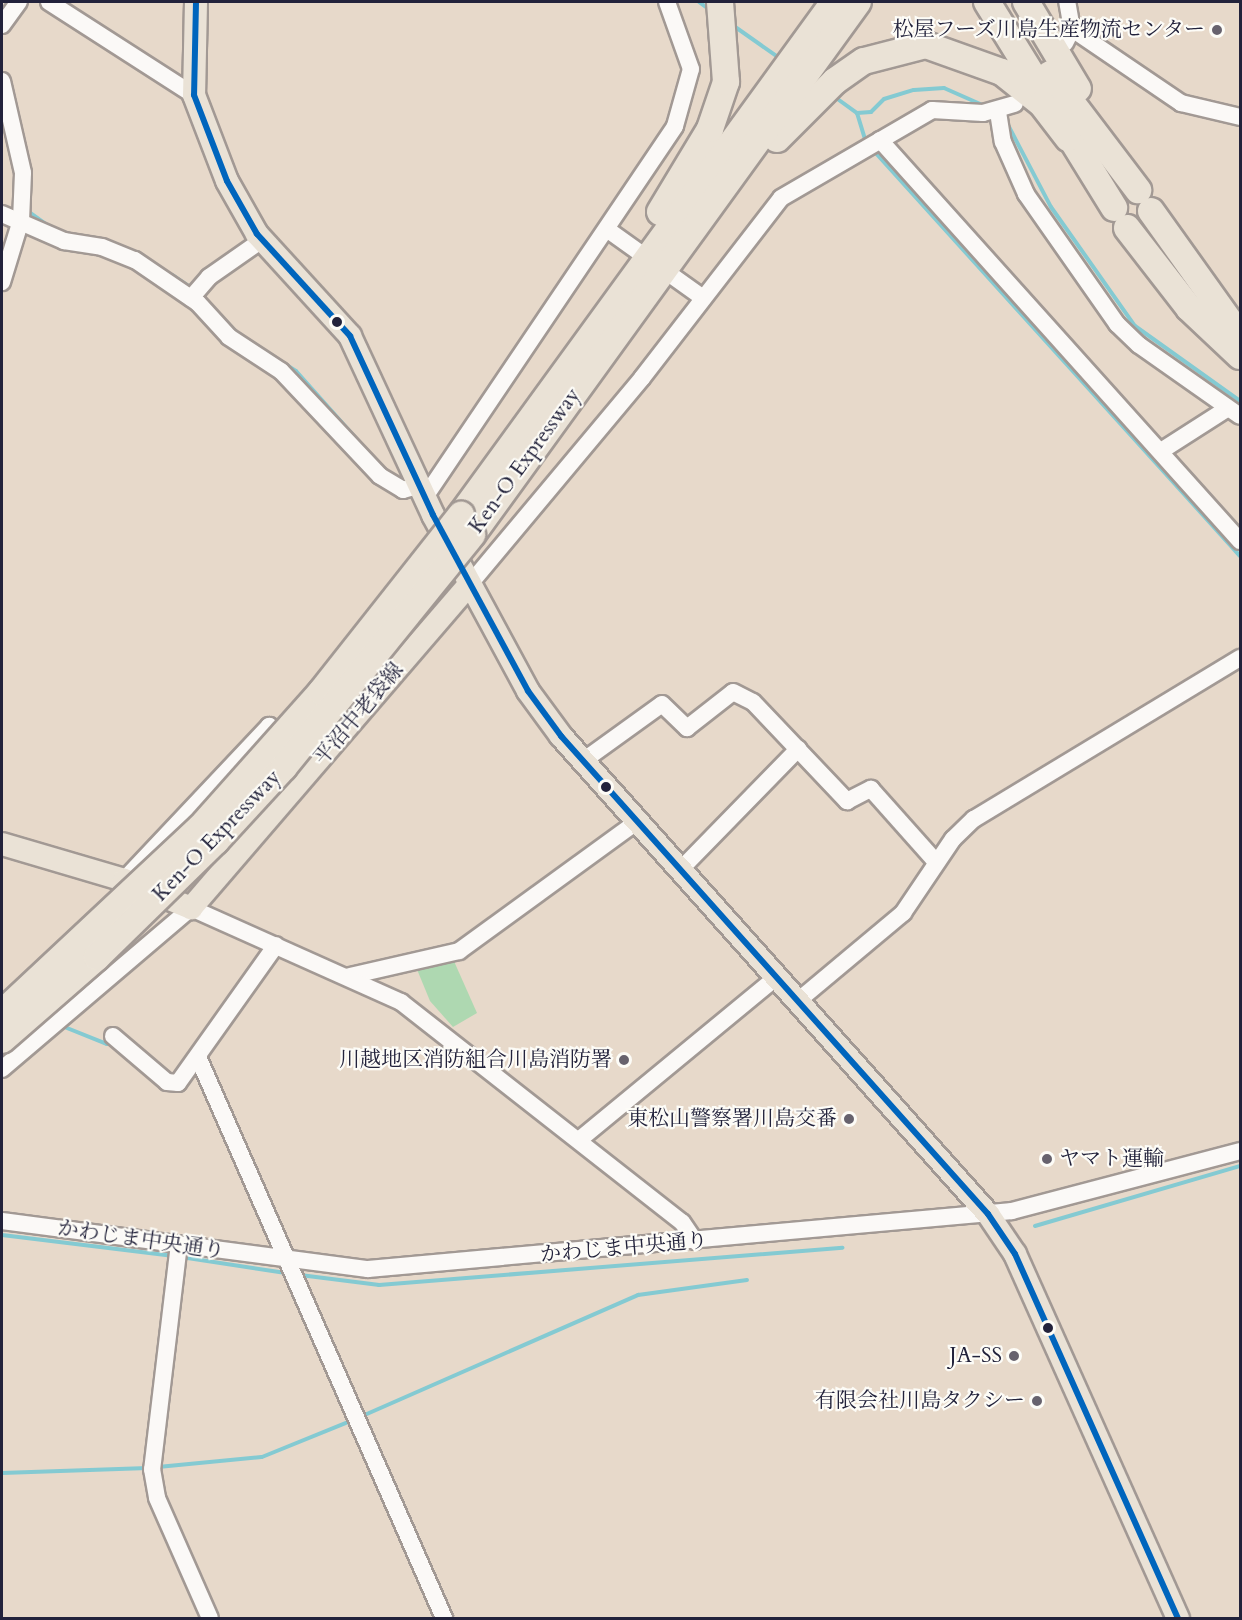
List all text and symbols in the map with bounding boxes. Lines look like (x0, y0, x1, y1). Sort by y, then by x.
place label: 松屋フーズ川島生産物流センター (891, 17, 1205, 43)
marker: 松屋フーズ川島生産物流センター (1210, 23, 1224, 37)
unlabelled marker (331, 316, 343, 328)
street label: Ken-O Expressway (464, 384, 586, 538)
street label: 平沼中老袋線 (309, 658, 409, 770)
street label: Ken-O Expressway (148, 765, 286, 907)
unlabelled marker (600, 781, 612, 793)
place label: 川越地区消防組合川島消防署 (339, 1047, 612, 1073)
marker: 川越地区消防組合川島消防署 (617, 1053, 631, 1067)
place label: 東松山警察署川島交番 (627, 1106, 837, 1132)
marker: 東松山警察署川島交番 (842, 1112, 856, 1126)
place label: ヤマト運輸 (1059, 1146, 1164, 1172)
marker: ヤマト運輸 (1040, 1152, 1054, 1166)
street label: かわじま中央通り (56, 1216, 226, 1264)
street label: かわじま中央通り (539, 1228, 709, 1268)
unlabelled marker (1042, 1322, 1054, 1334)
place label: JA-SS (950, 1343, 1002, 1369)
marker: JA-SS (1007, 1349, 1021, 1363)
place label: 有限会社川島タクシー (815, 1388, 1025, 1414)
marker: 有限会社川島タクシー (1030, 1394, 1044, 1408)

